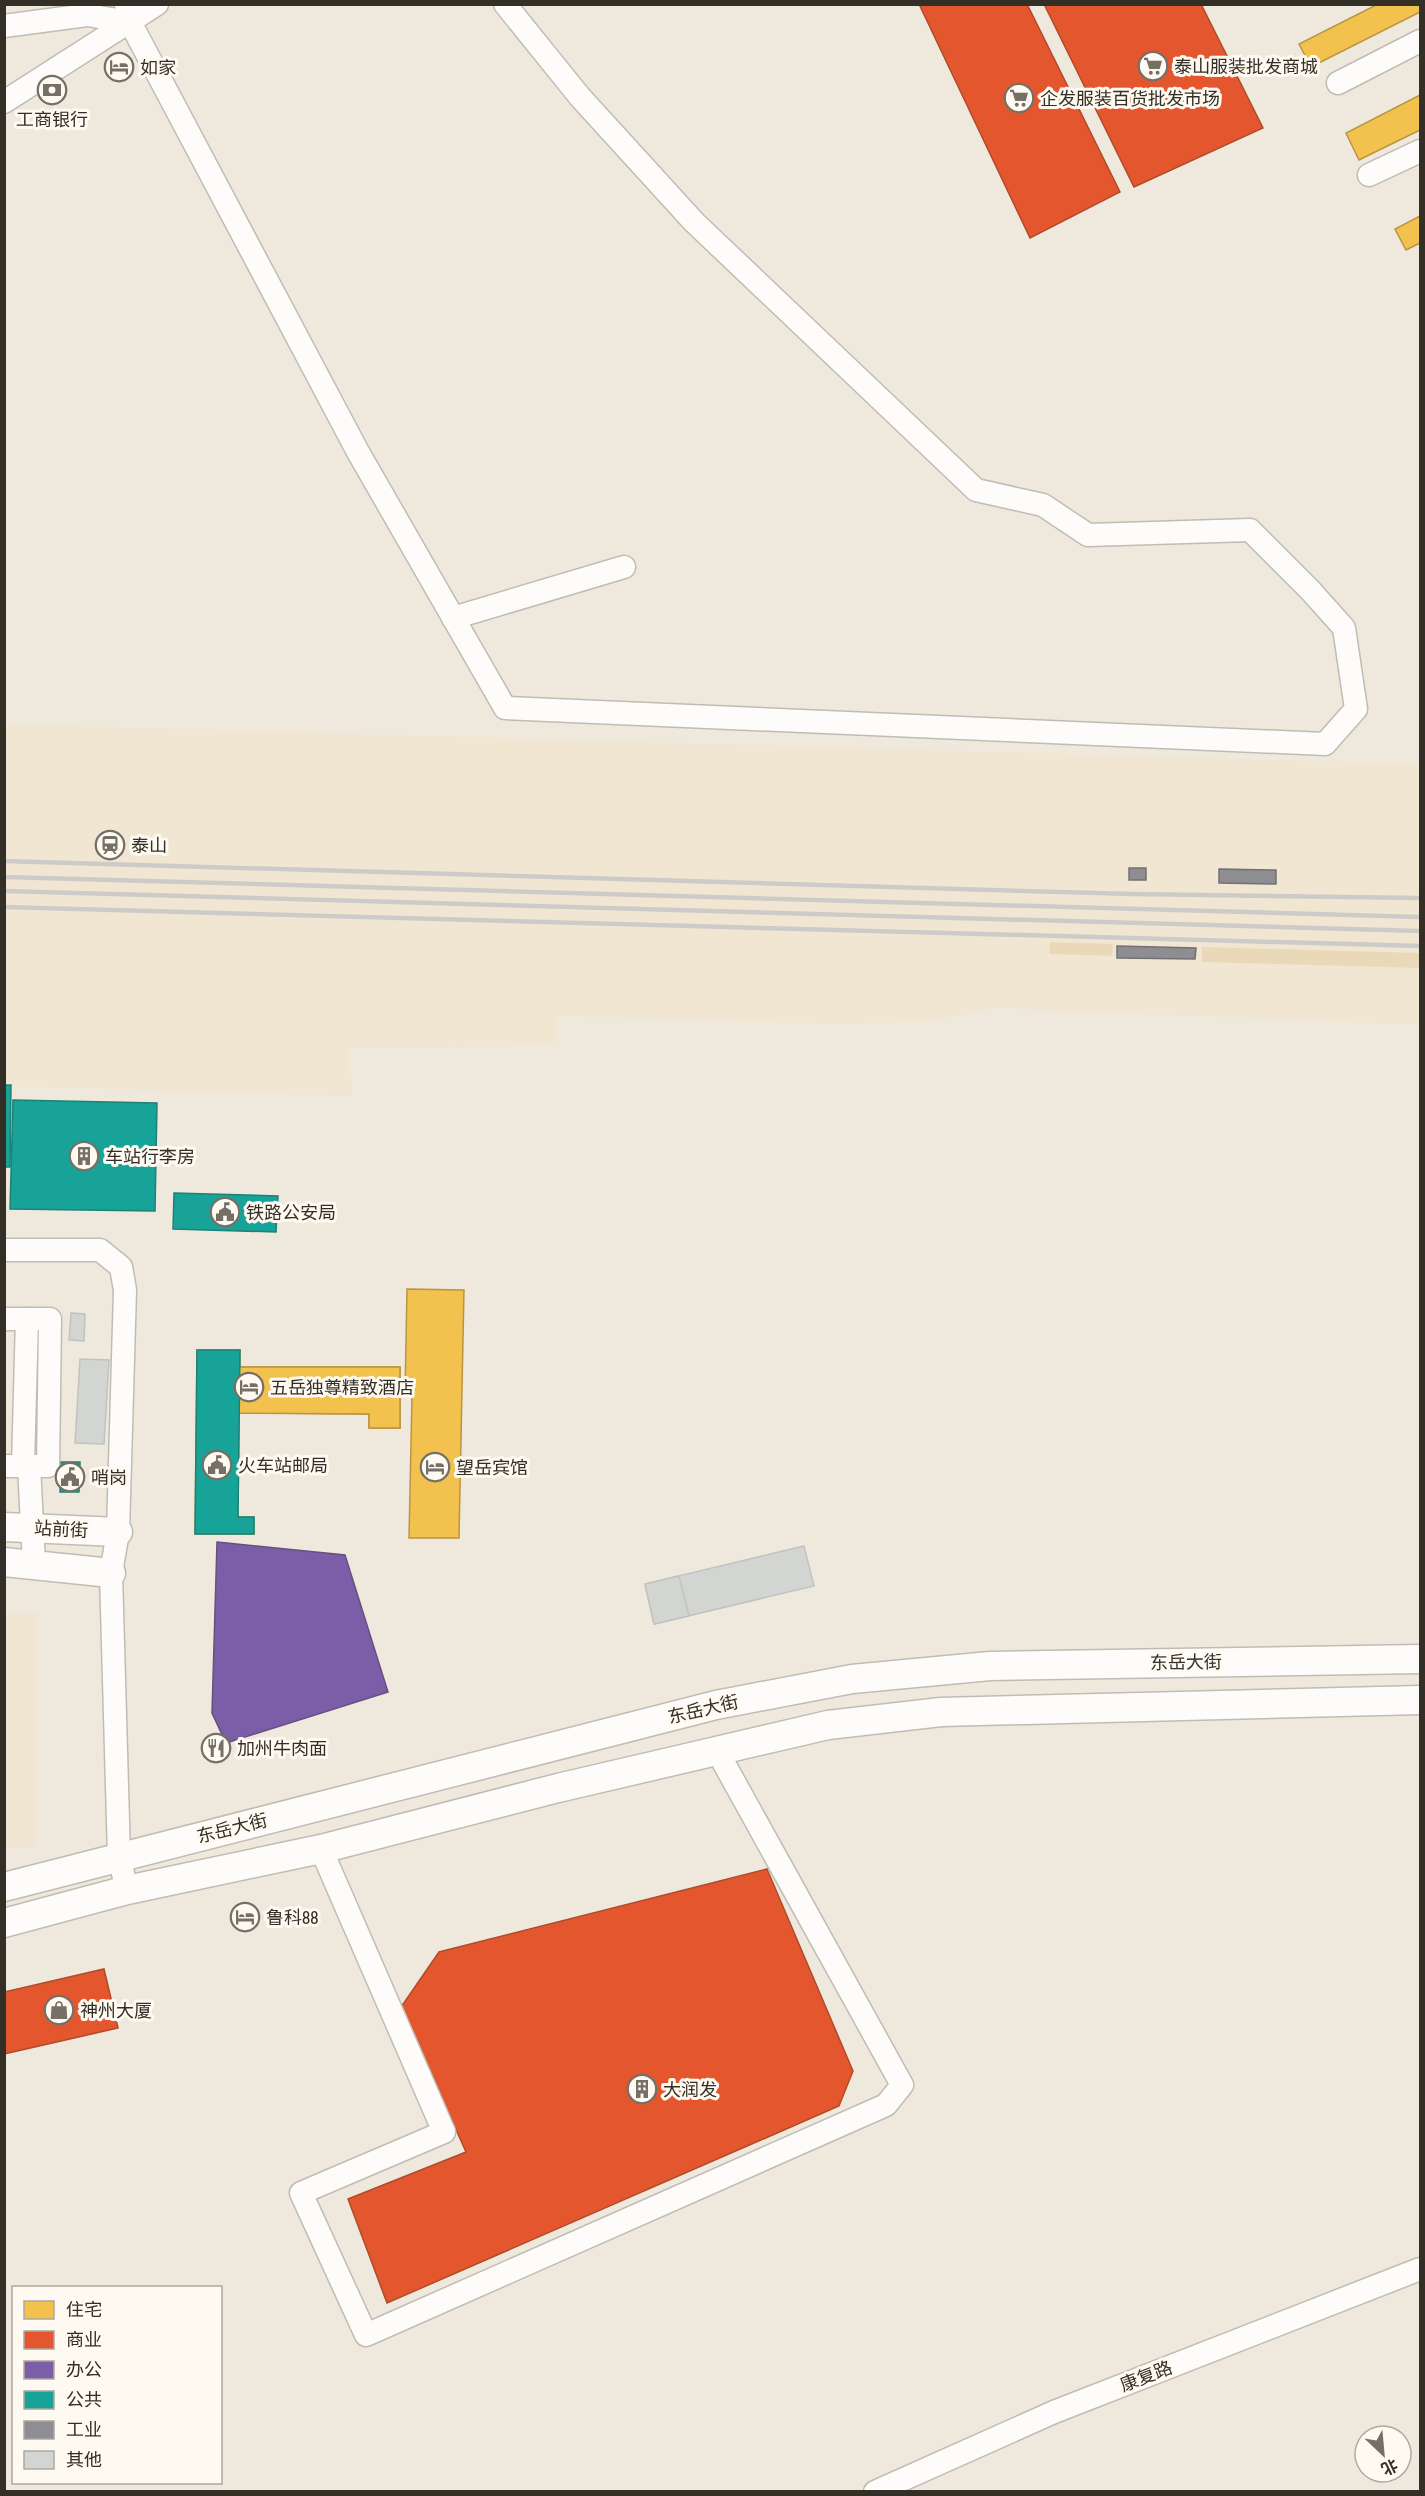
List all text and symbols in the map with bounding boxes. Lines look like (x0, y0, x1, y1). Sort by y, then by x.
supermarket icon: 泰山服装批发商城 (1137, 50, 1169, 82)
hotel icon: 如家 (103, 51, 135, 83)
place label: 泰山服装批发商城 (1174, 54, 1318, 79)
place label: 如家 (140, 55, 176, 80)
bank icon: 工商银行 (36, 74, 68, 106)
supermarket icon: 企发服装百货批发市场 (1003, 82, 1035, 114)
place label: 企发服装百货批发市场 (1040, 86, 1220, 111)
place label: 工商银行 (16, 107, 88, 132)
station icon: 泰山 (94, 829, 126, 861)
place label: 泰山 (131, 833, 167, 858)
building icon: 车站行李房 (68, 1140, 100, 1172)
place label: 车站行李房 (105, 1144, 195, 1169)
public building icon: 铁路公安局 (209, 1196, 241, 1228)
place label: 铁路公安局 (246, 1200, 336, 1225)
hotel icon: 五岳独尊精致酒店 (233, 1371, 265, 1403)
place label: 五岳独尊精致酒店 (270, 1375, 414, 1400)
public building icon: 火车站邮局 (201, 1449, 233, 1481)
hotel icon: 望岳宾馆 (419, 1451, 451, 1483)
place label: 火车站邮局 (238, 1453, 328, 1478)
place label: 望岳宾馆 (456, 1455, 528, 1480)
public building icon: 哨岗 (54, 1461, 86, 1493)
place label: 哨岗 (91, 1465, 127, 1490)
street label: 站前街 (33, 1515, 89, 1543)
street label: 东岳大街 (1150, 1649, 1222, 1675)
street label: 东岳大街 (665, 1689, 741, 1729)
restaurant icon: 加州牛肉面 (200, 1732, 232, 1764)
place label: 加州牛肉面 (237, 1736, 327, 1761)
street label: 东岳大街 (194, 1807, 270, 1849)
hotel icon: 鲁科88 (229, 1901, 261, 1933)
place label: 鲁科88 (266, 1905, 318, 1930)
shop icon: 神州大厦 (43, 1994, 75, 2026)
place label: 神州大厦 (80, 1998, 152, 2023)
building icon: 大润发 (626, 2073, 658, 2105)
place label: 大润发 (663, 2077, 717, 2102)
legend (12, 2286, 222, 2484)
text: 住宅 (66, 2297, 102, 2322)
text: 商业 (66, 2327, 102, 2352)
street label: 康复路 (1116, 2355, 1176, 2397)
text: 办公 (66, 2357, 102, 2382)
text: 公共 (66, 2387, 102, 2412)
text: 工业 (66, 2417, 102, 2442)
north arrow (1353, 2424, 1413, 2484)
text: 其他 (66, 2447, 102, 2472)
text: 北 (1378, 2454, 1402, 2481)

